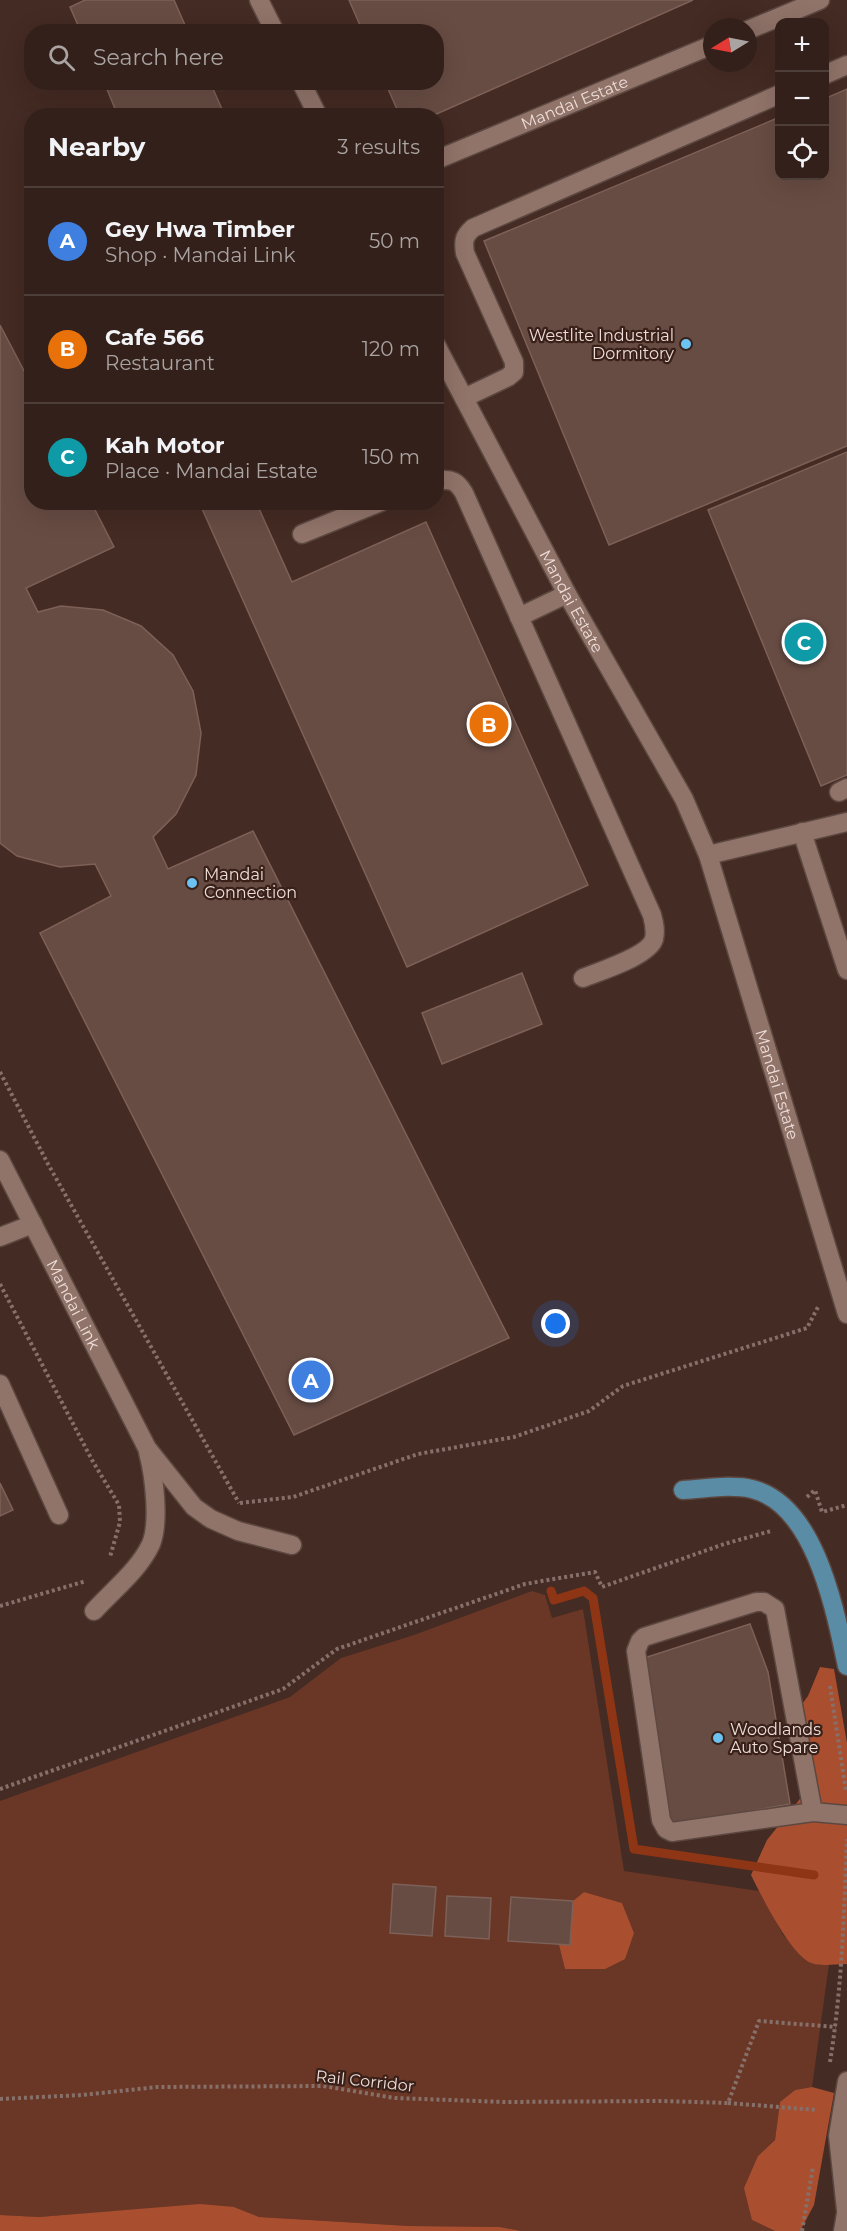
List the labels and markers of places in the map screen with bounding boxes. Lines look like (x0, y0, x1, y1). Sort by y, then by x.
place label: Westlite Industrial Dormitory (529, 326, 674, 363)
marker: Westlite Industrial Dormitory (679, 337, 693, 351)
pin: C (784, 620, 824, 664)
pin: B (470, 702, 508, 746)
place label: Mandai Connection (204, 865, 297, 902)
marker: Mandai Connection (185, 876, 199, 890)
pin: A (292, 1358, 330, 1402)
place label: Woodlands Auto Spare (730, 1720, 821, 1757)
marker: Woodlands Auto Spare (711, 1731, 725, 1745)

